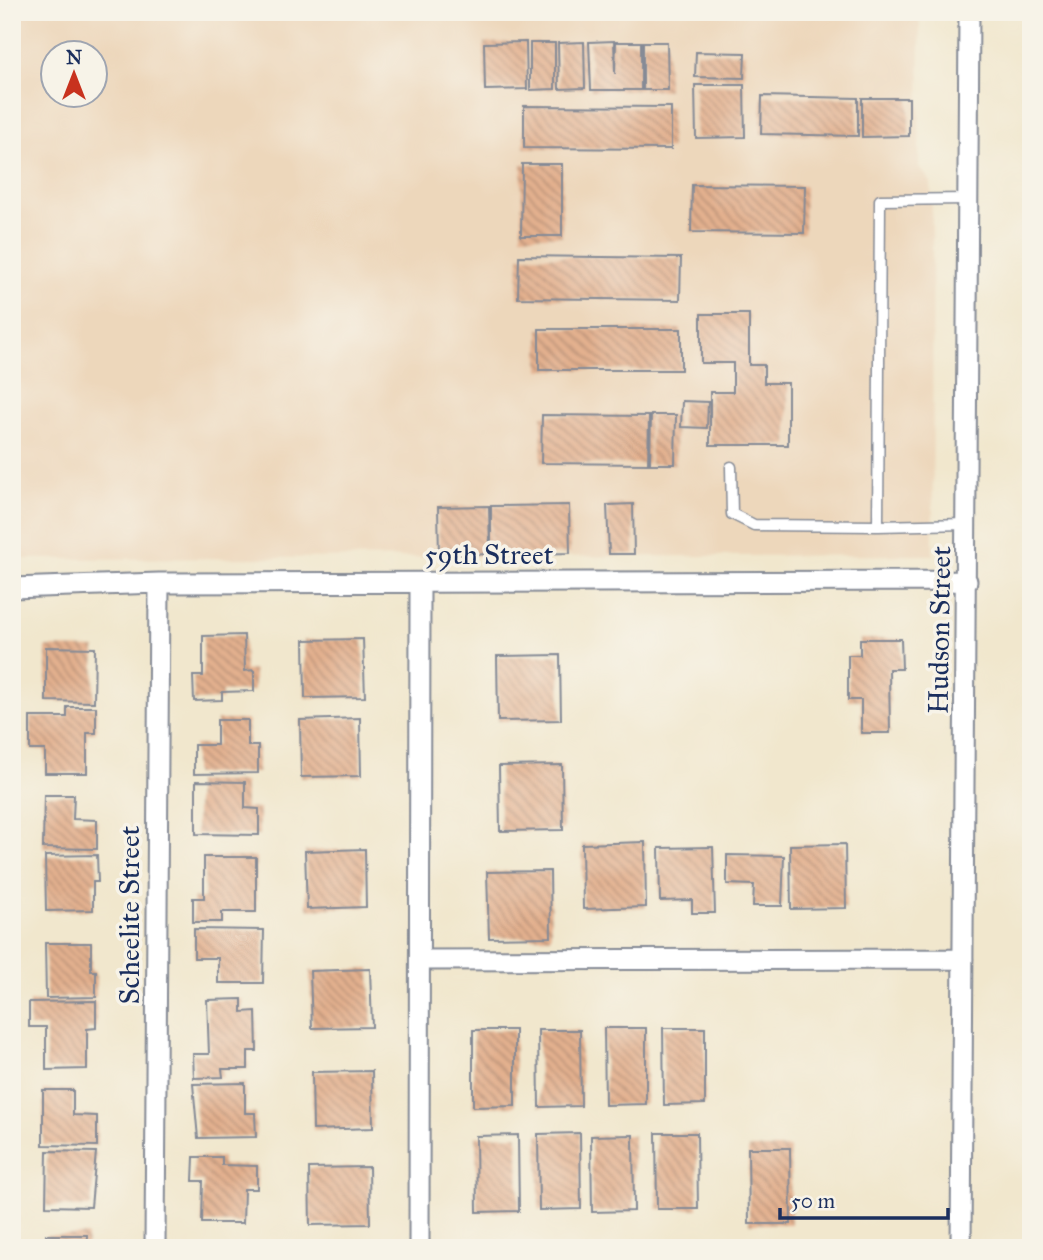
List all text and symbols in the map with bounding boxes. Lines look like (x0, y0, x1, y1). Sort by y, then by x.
north arrow (38, 38, 108, 108)
text: N (66, 46, 82, 69)
street label: 59th Street (424, 537, 554, 572)
street label: Hudson Street (921, 546, 958, 714)
street label: Scheelite Street (112, 825, 147, 1005)
scale bar (780, 1176, 948, 1220)
text: 50 m (791, 1188, 836, 1214)

